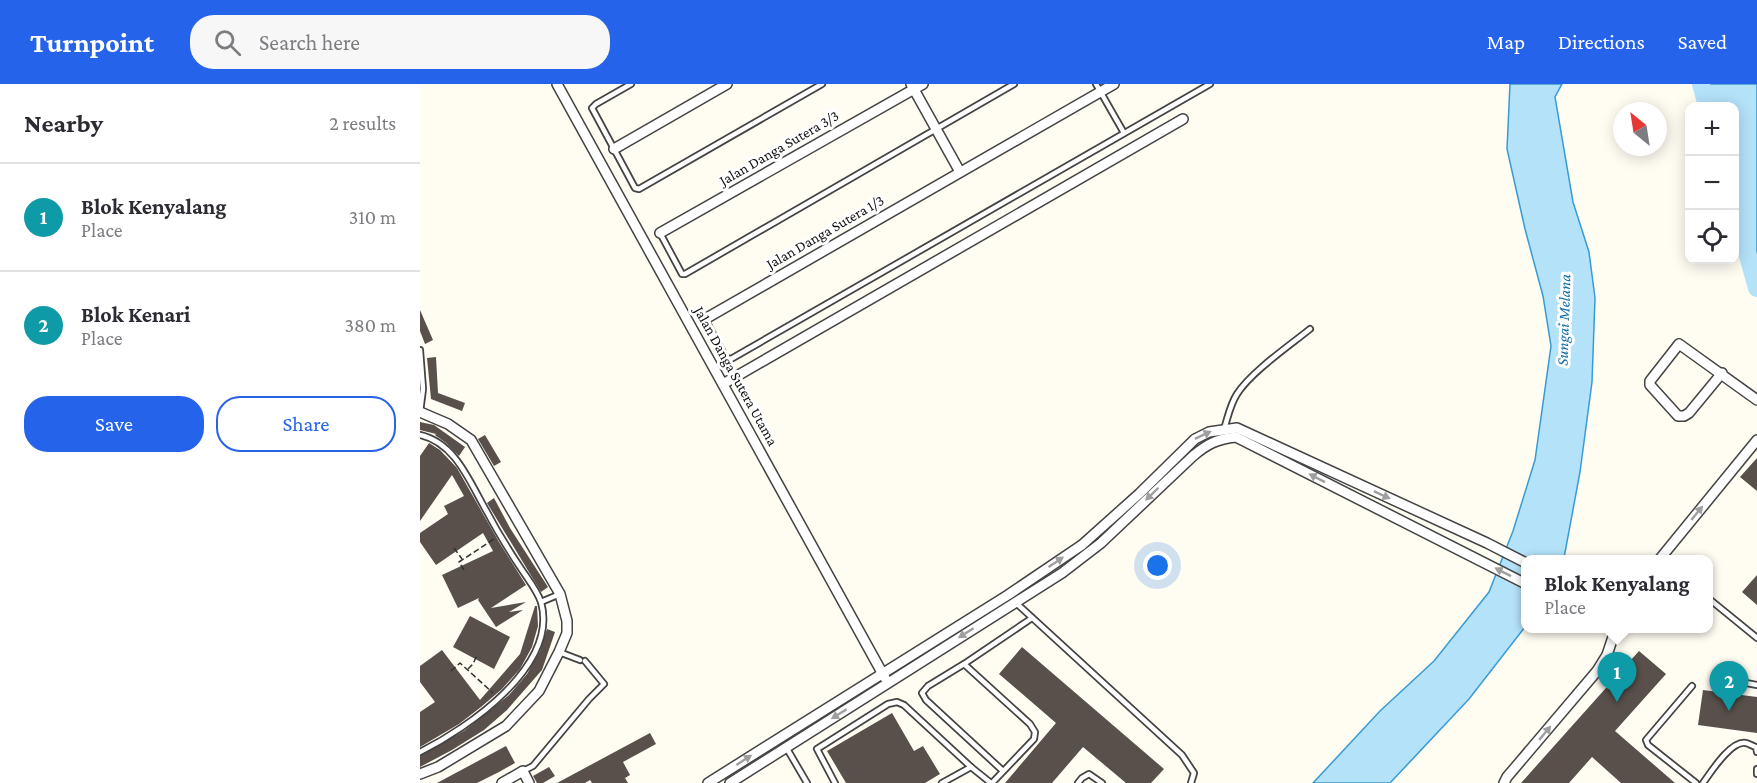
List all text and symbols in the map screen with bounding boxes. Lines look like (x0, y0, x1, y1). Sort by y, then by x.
search box (190, 15, 610, 69)
icon: search (211, 26, 244, 59)
text: Turnpoint (30, 27, 154, 58)
text: Search here (259, 30, 360, 55)
text: Map (1487, 30, 1525, 54)
text: Directions (1558, 30, 1645, 54)
text: Saved (1678, 30, 1727, 54)
north arrow (1613, 102, 1667, 156)
map controls (1685, 102, 1739, 264)
button: + (1685, 102, 1739, 156)
street label: Jalan Danga Sutera 3/3 (715, 107, 842, 191)
text: Nearby (24, 109, 103, 138)
text: 2 results (329, 112, 396, 134)
button: − (1685, 156, 1739, 210)
street label: Jalan Danga Sutera 1/3 (762, 192, 887, 274)
text: Blok Kenyalang (81, 194, 226, 219)
text: 1 (40, 206, 47, 228)
text: 310 m (349, 206, 396, 228)
button: locate (1685, 210, 1739, 264)
text: Place (81, 219, 123, 241)
water label: Sungai Melana (1553, 273, 1575, 366)
text: Blok Kenari (81, 302, 190, 327)
street label: Jalan Danga Sutera Utama (689, 302, 781, 449)
text: 2 (38, 314, 49, 336)
text: 380 m (345, 314, 396, 336)
text: Place (81, 327, 123, 349)
button: Save (24, 396, 204, 452)
button: Share (216, 396, 396, 452)
one-way arrow (1195, 431, 1212, 440)
one-way arrow (1308, 473, 1325, 483)
one-way arrow (1146, 487, 1160, 501)
one-way arrow (1374, 490, 1391, 499)
one-way arrow (1690, 506, 1703, 521)
your location (1143, 551, 1172, 580)
popup (1521, 555, 1713, 633)
one-way arrow (1048, 556, 1064, 568)
one-way arrow (1495, 568, 1512, 577)
text: Blok Kenyalang (1544, 571, 1690, 596)
text: Place (1544, 596, 1586, 618)
one-way arrow (957, 628, 974, 639)
pin: 1 (1598, 652, 1636, 702)
pin: 2 (1710, 662, 1748, 711)
one-way arrow (830, 708, 847, 719)
one-way arrow (1538, 726, 1551, 741)
one-way arrow (736, 755, 752, 766)

